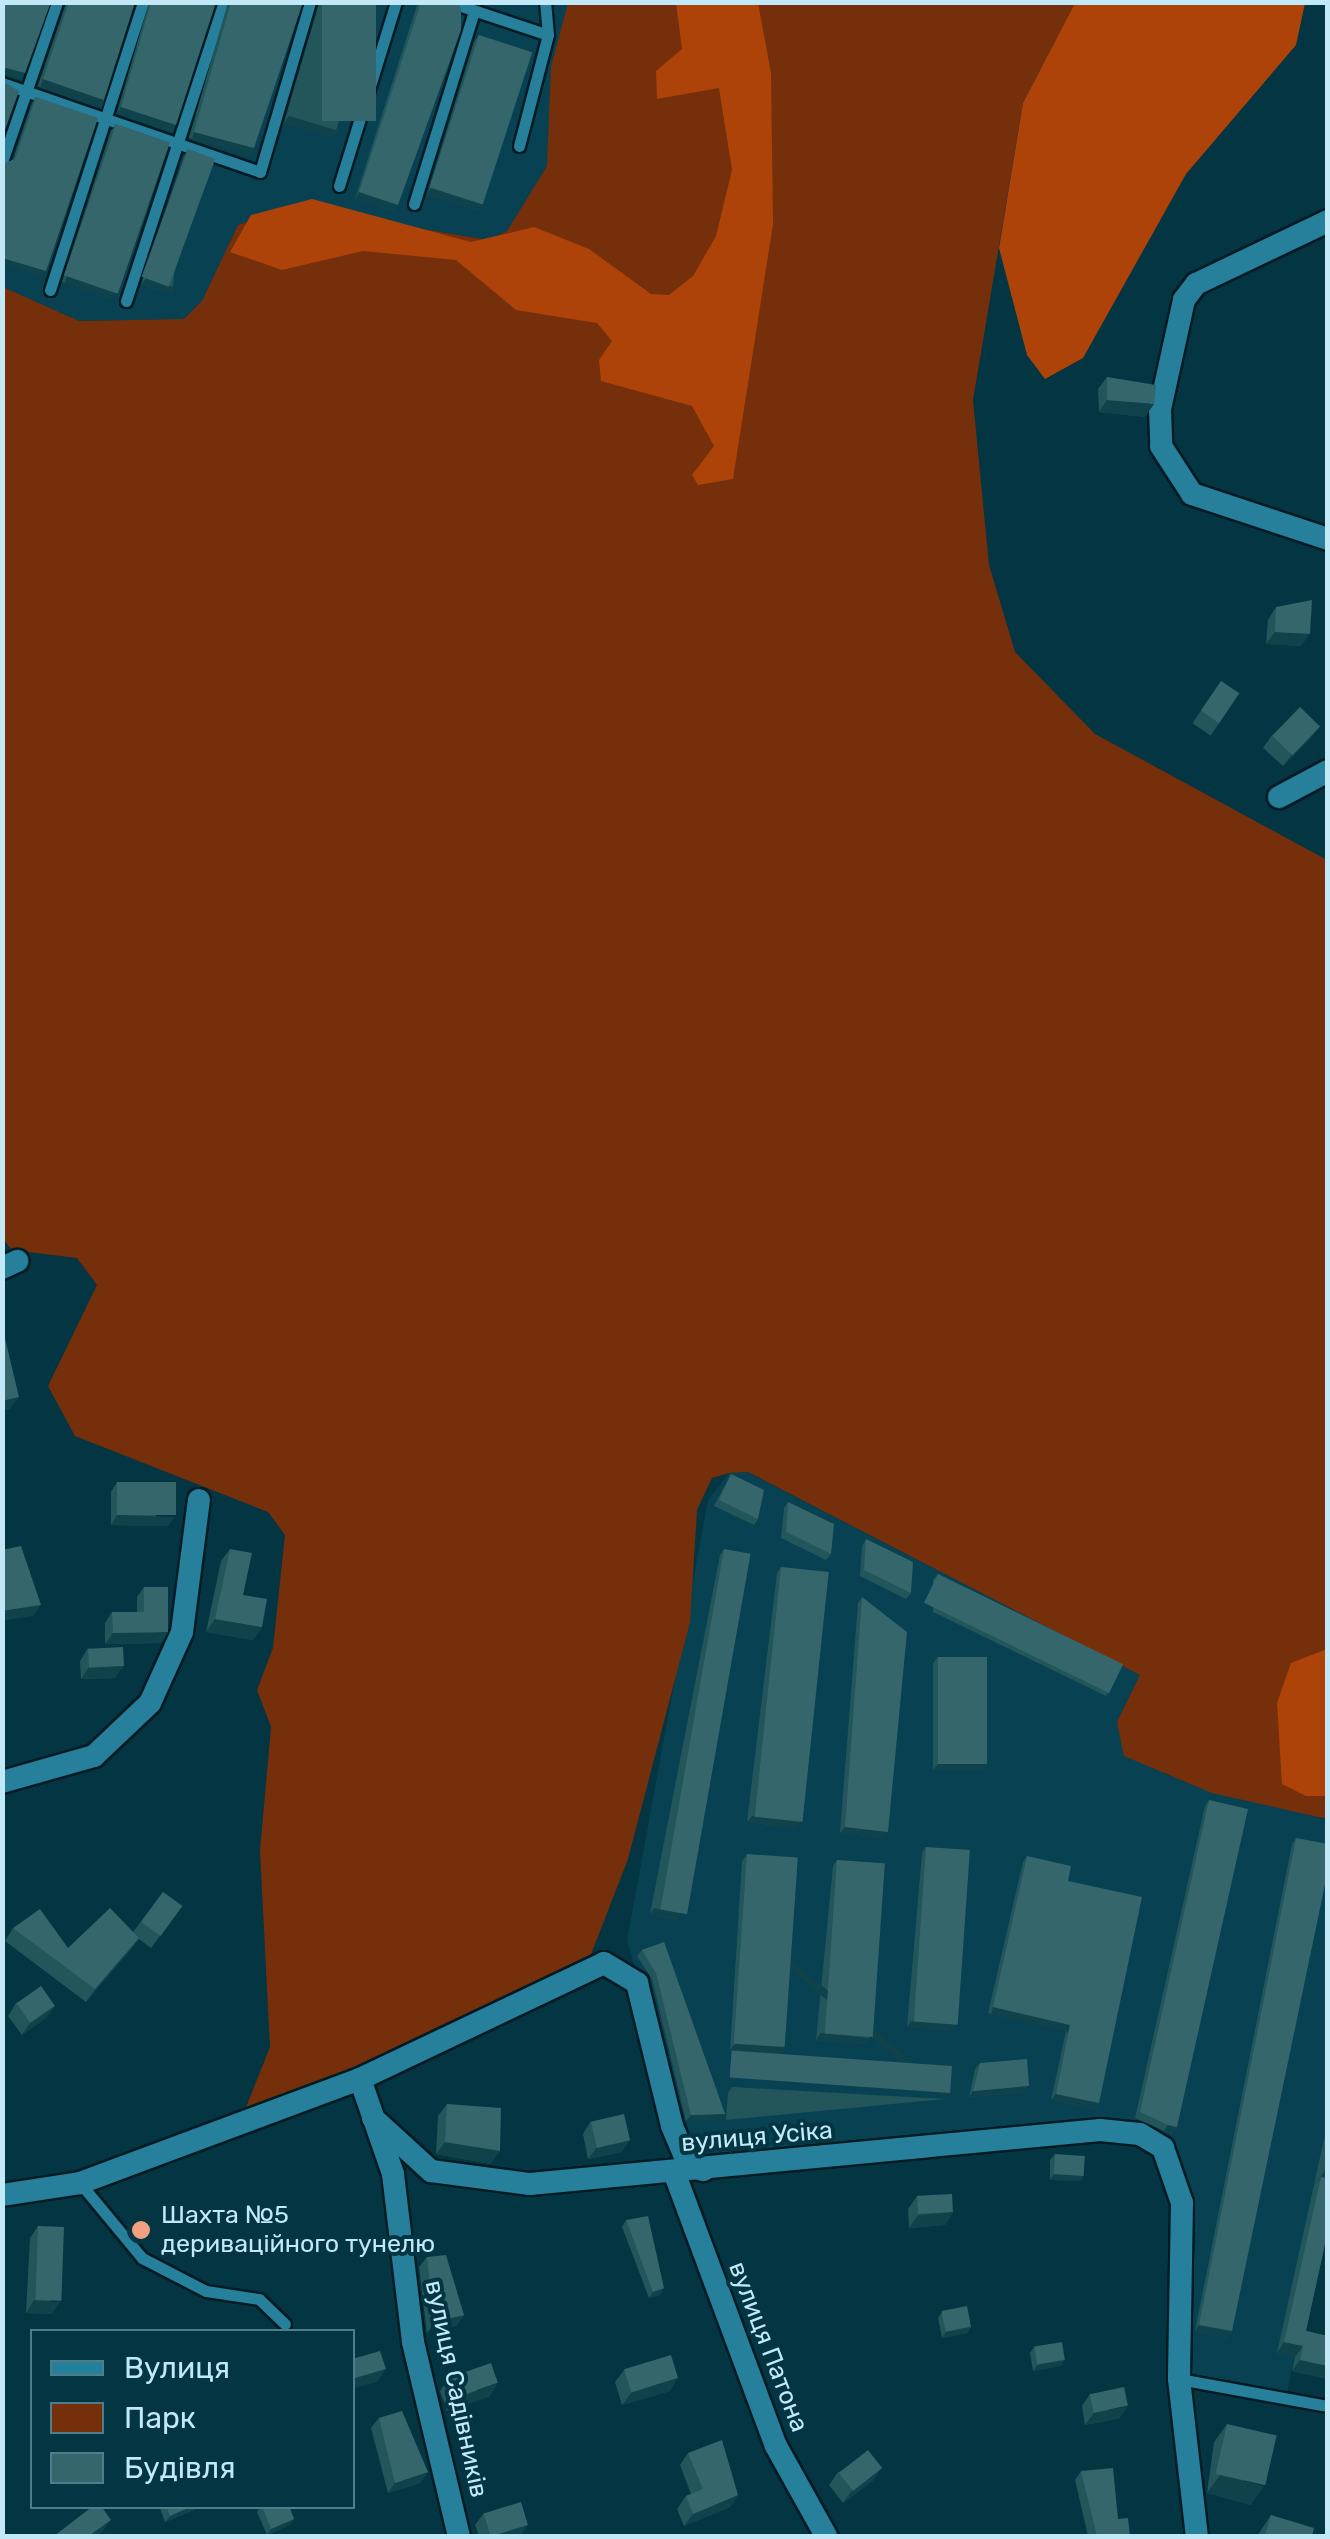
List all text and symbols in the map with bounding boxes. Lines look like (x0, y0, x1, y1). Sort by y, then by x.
street label: вулиця Усіка (680, 2115, 834, 2159)
place label: Шахта №5 дериваційного тунелю (161, 2201, 435, 2260)
marker: Шахта №5 дериваційного тунелю (130, 2219, 152, 2241)
street label: вулиця Патона (722, 2258, 814, 2436)
street label: вулиця Садівників (418, 2278, 494, 2500)
legend (30, 2329, 355, 2509)
text: Вулиця (124, 2350, 230, 2386)
text: Парк (124, 2400, 196, 2436)
text: Будівля (124, 2450, 235, 2486)

